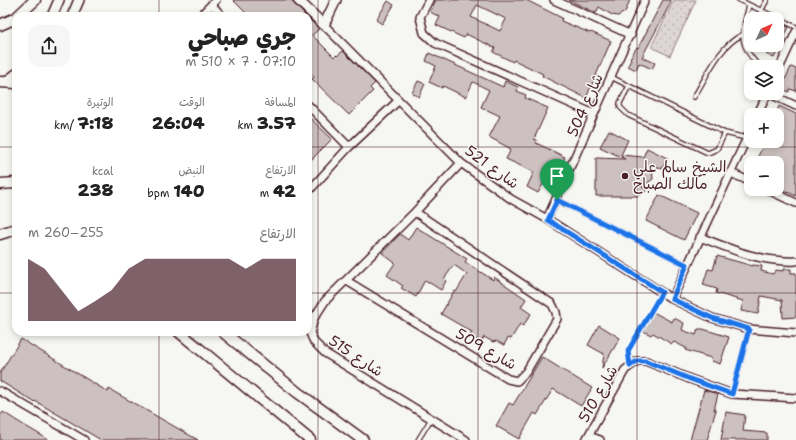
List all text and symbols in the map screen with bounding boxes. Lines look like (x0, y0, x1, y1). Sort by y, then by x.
north arrow (744, 12, 784, 52)
map controls (744, 12, 784, 196)
text: جري صباحي (188, 23, 296, 52)
button: share (28, 25, 70, 67)
text: 07:10 · 7 × 510 m (185, 53, 296, 70)
button: layers (744, 60, 784, 100)
street label: شارع 504 (562, 70, 608, 140)
text: الوتيرة (87, 95, 113, 110)
text: الوقت (179, 95, 205, 110)
text: المسافة (265, 95, 296, 110)
button: + (744, 108, 784, 148)
text: 7:18 (77, 112, 113, 134)
text: 26:04 (152, 112, 205, 134)
text: 3.57 (257, 112, 296, 134)
text: /km (54, 118, 77, 133)
text: km (237, 118, 257, 133)
street label: شارع 521 (461, 141, 523, 193)
button: − (744, 156, 784, 196)
place label: الشيخ سالم علي مالك الصباح (633, 157, 726, 194)
pin (540, 159, 574, 200)
text: النبض (178, 163, 205, 178)
text: الارتفاع (265, 163, 296, 178)
text: kcal (92, 164, 113, 179)
icon: arrive (546, 165, 568, 187)
marker: الشيخ سالم علي مالك الصباح (620, 171, 630, 181)
text: 238 (78, 179, 113, 201)
text: 140 (173, 180, 205, 202)
text: 42 (273, 180, 296, 202)
text: bpm (147, 186, 173, 201)
text: m (260, 186, 273, 201)
text: 255–260 m (28, 224, 104, 241)
text: الارتفاع (260, 225, 296, 242)
street label: شارع 509 (452, 324, 520, 374)
street label: شارع 515 (325, 331, 387, 381)
street label: شارع 510 (574, 362, 622, 426)

